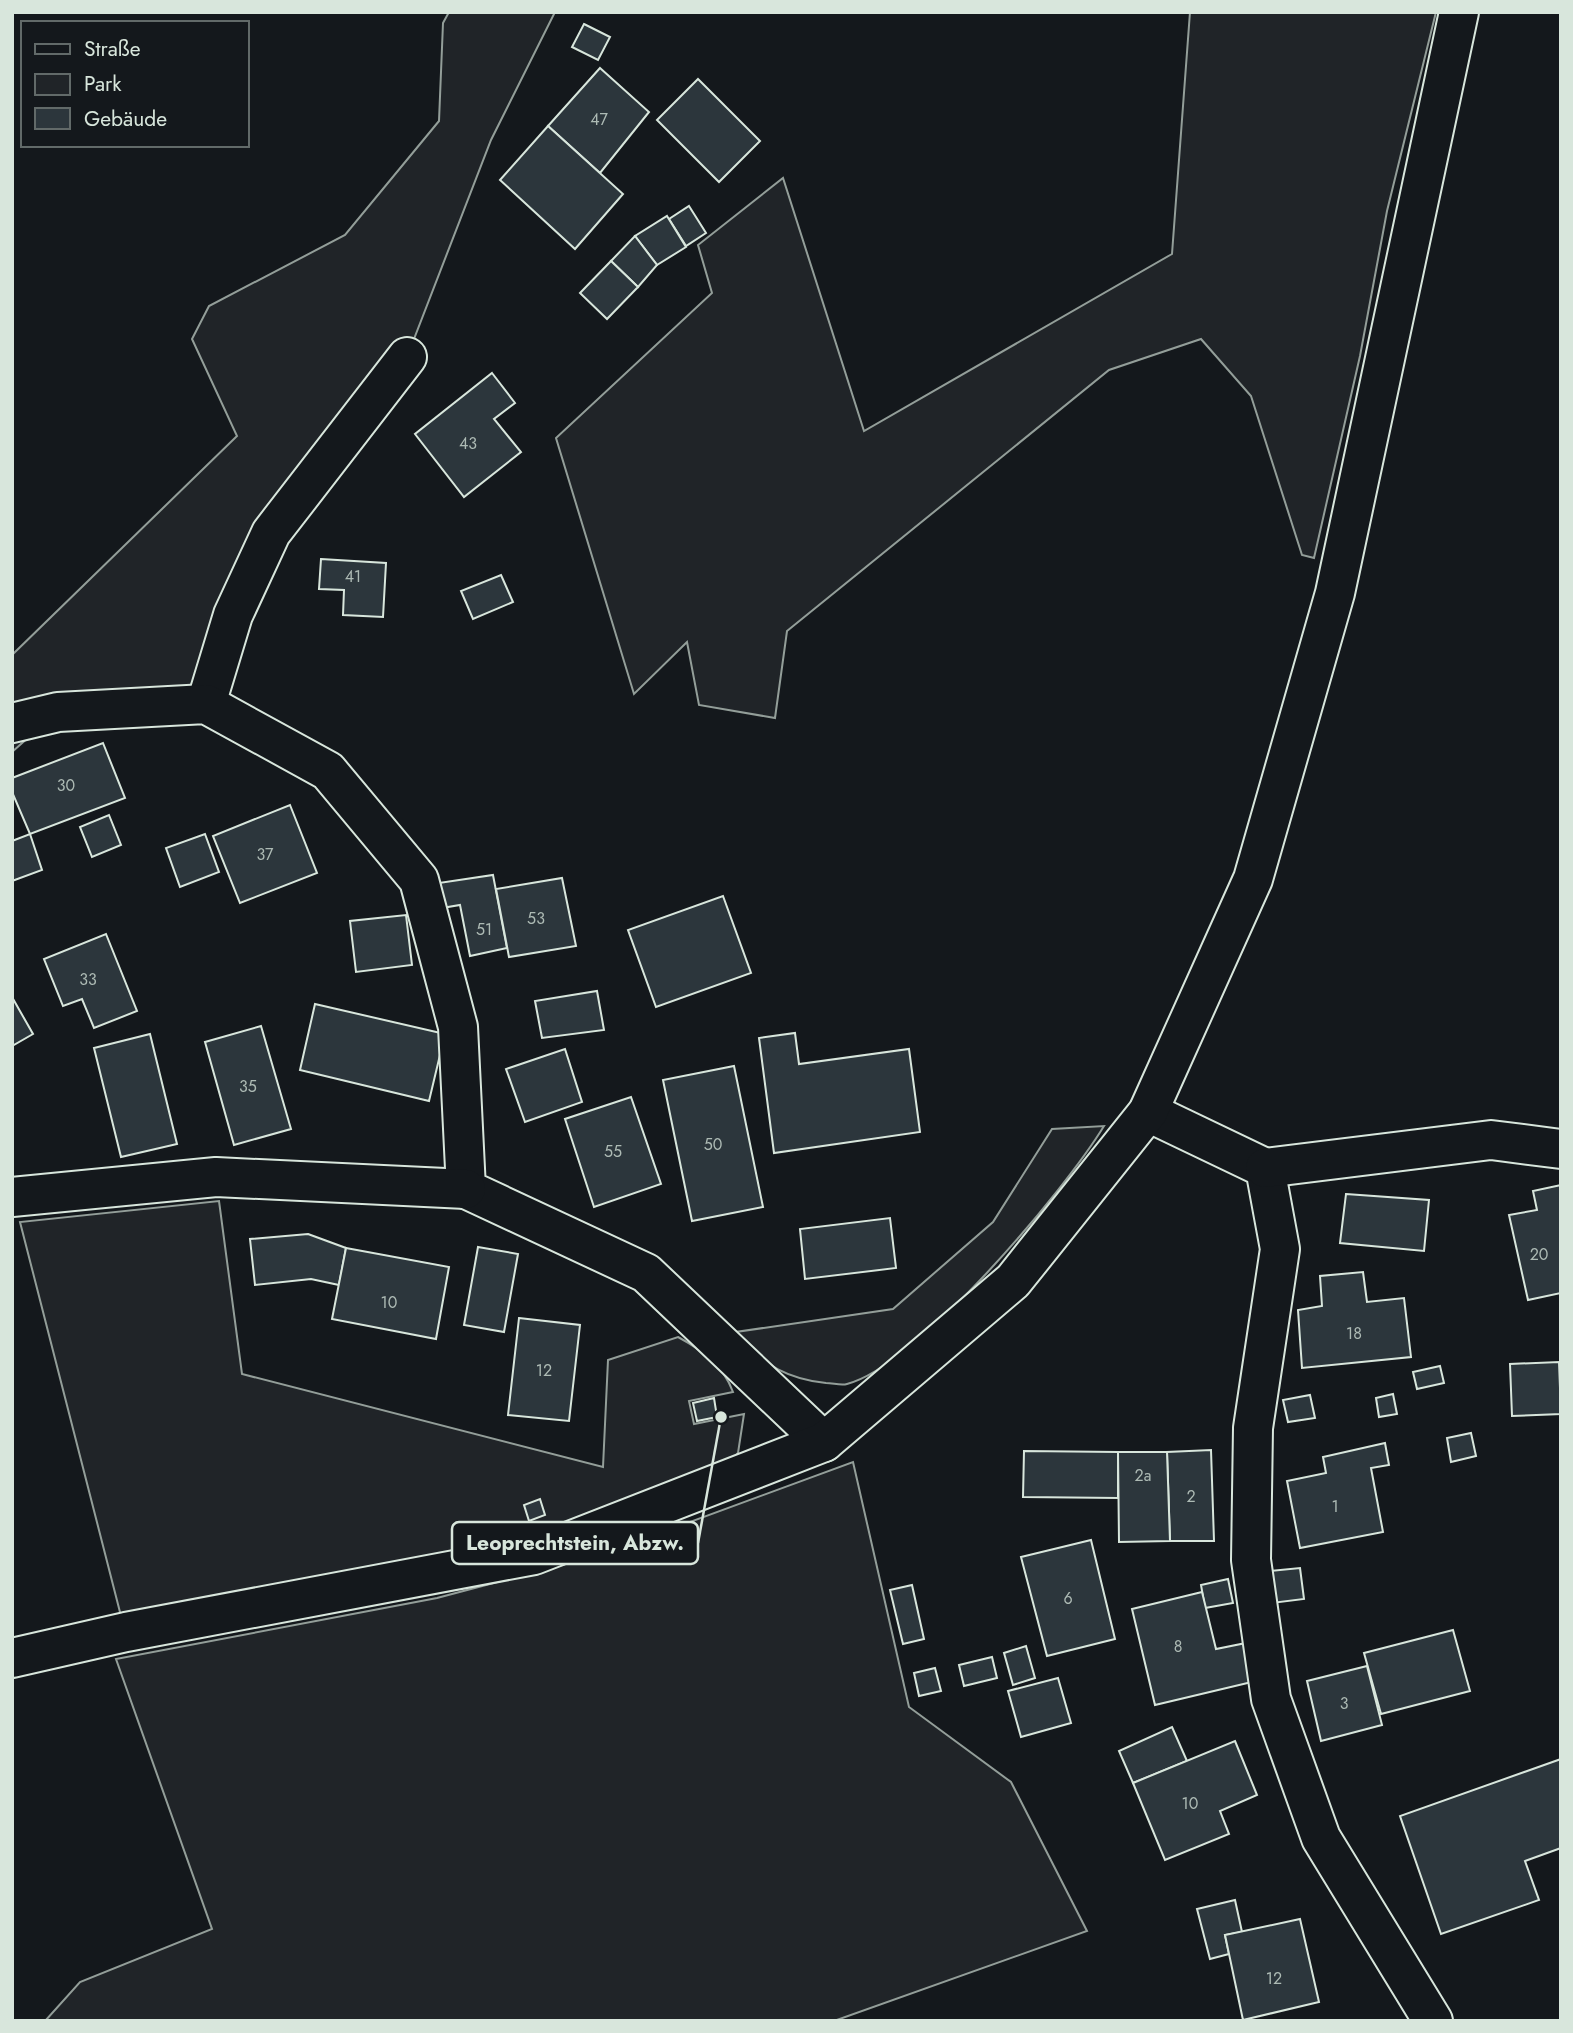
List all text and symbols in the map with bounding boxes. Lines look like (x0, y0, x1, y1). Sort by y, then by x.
legend (21, 21, 248, 147)
text: Straße (84, 34, 141, 64)
text: Park (84, 69, 122, 99)
text: Gebäude (84, 104, 167, 134)
house number: 47 (590, 108, 608, 131)
house number: 43 (459, 432, 477, 455)
house number: 41 (345, 565, 361, 588)
house number: 30 (57, 774, 75, 797)
house number: 37 (257, 843, 274, 866)
house number: 53 (527, 907, 545, 930)
house number: 51 (476, 918, 492, 941)
house number: 33 (79, 968, 97, 991)
house number: 35 (239, 1075, 257, 1098)
house number: 50 (704, 1133, 722, 1156)
house number: 55 (604, 1140, 622, 1163)
house number: 20 (1530, 1243, 1548, 1266)
house number: 10 (381, 1291, 397, 1314)
house number: 18 (1346, 1322, 1362, 1345)
house number: 12 (536, 1359, 552, 1382)
house number: 2a (1135, 1464, 1151, 1487)
house number: 2 (1186, 1485, 1196, 1508)
house number: 1 (1331, 1495, 1339, 1518)
callout: Leoprechtstein, Abzw. (452, 1522, 698, 1564)
text: Leoprechtstein, Abzw. (466, 1528, 684, 1558)
house number: 6 (1063, 1587, 1073, 1610)
house number: 8 (1174, 1635, 1182, 1658)
house number: 3 (1340, 1692, 1349, 1715)
house number: 10 (1182, 1792, 1198, 1815)
house number: 12 (1266, 1967, 1282, 1990)

